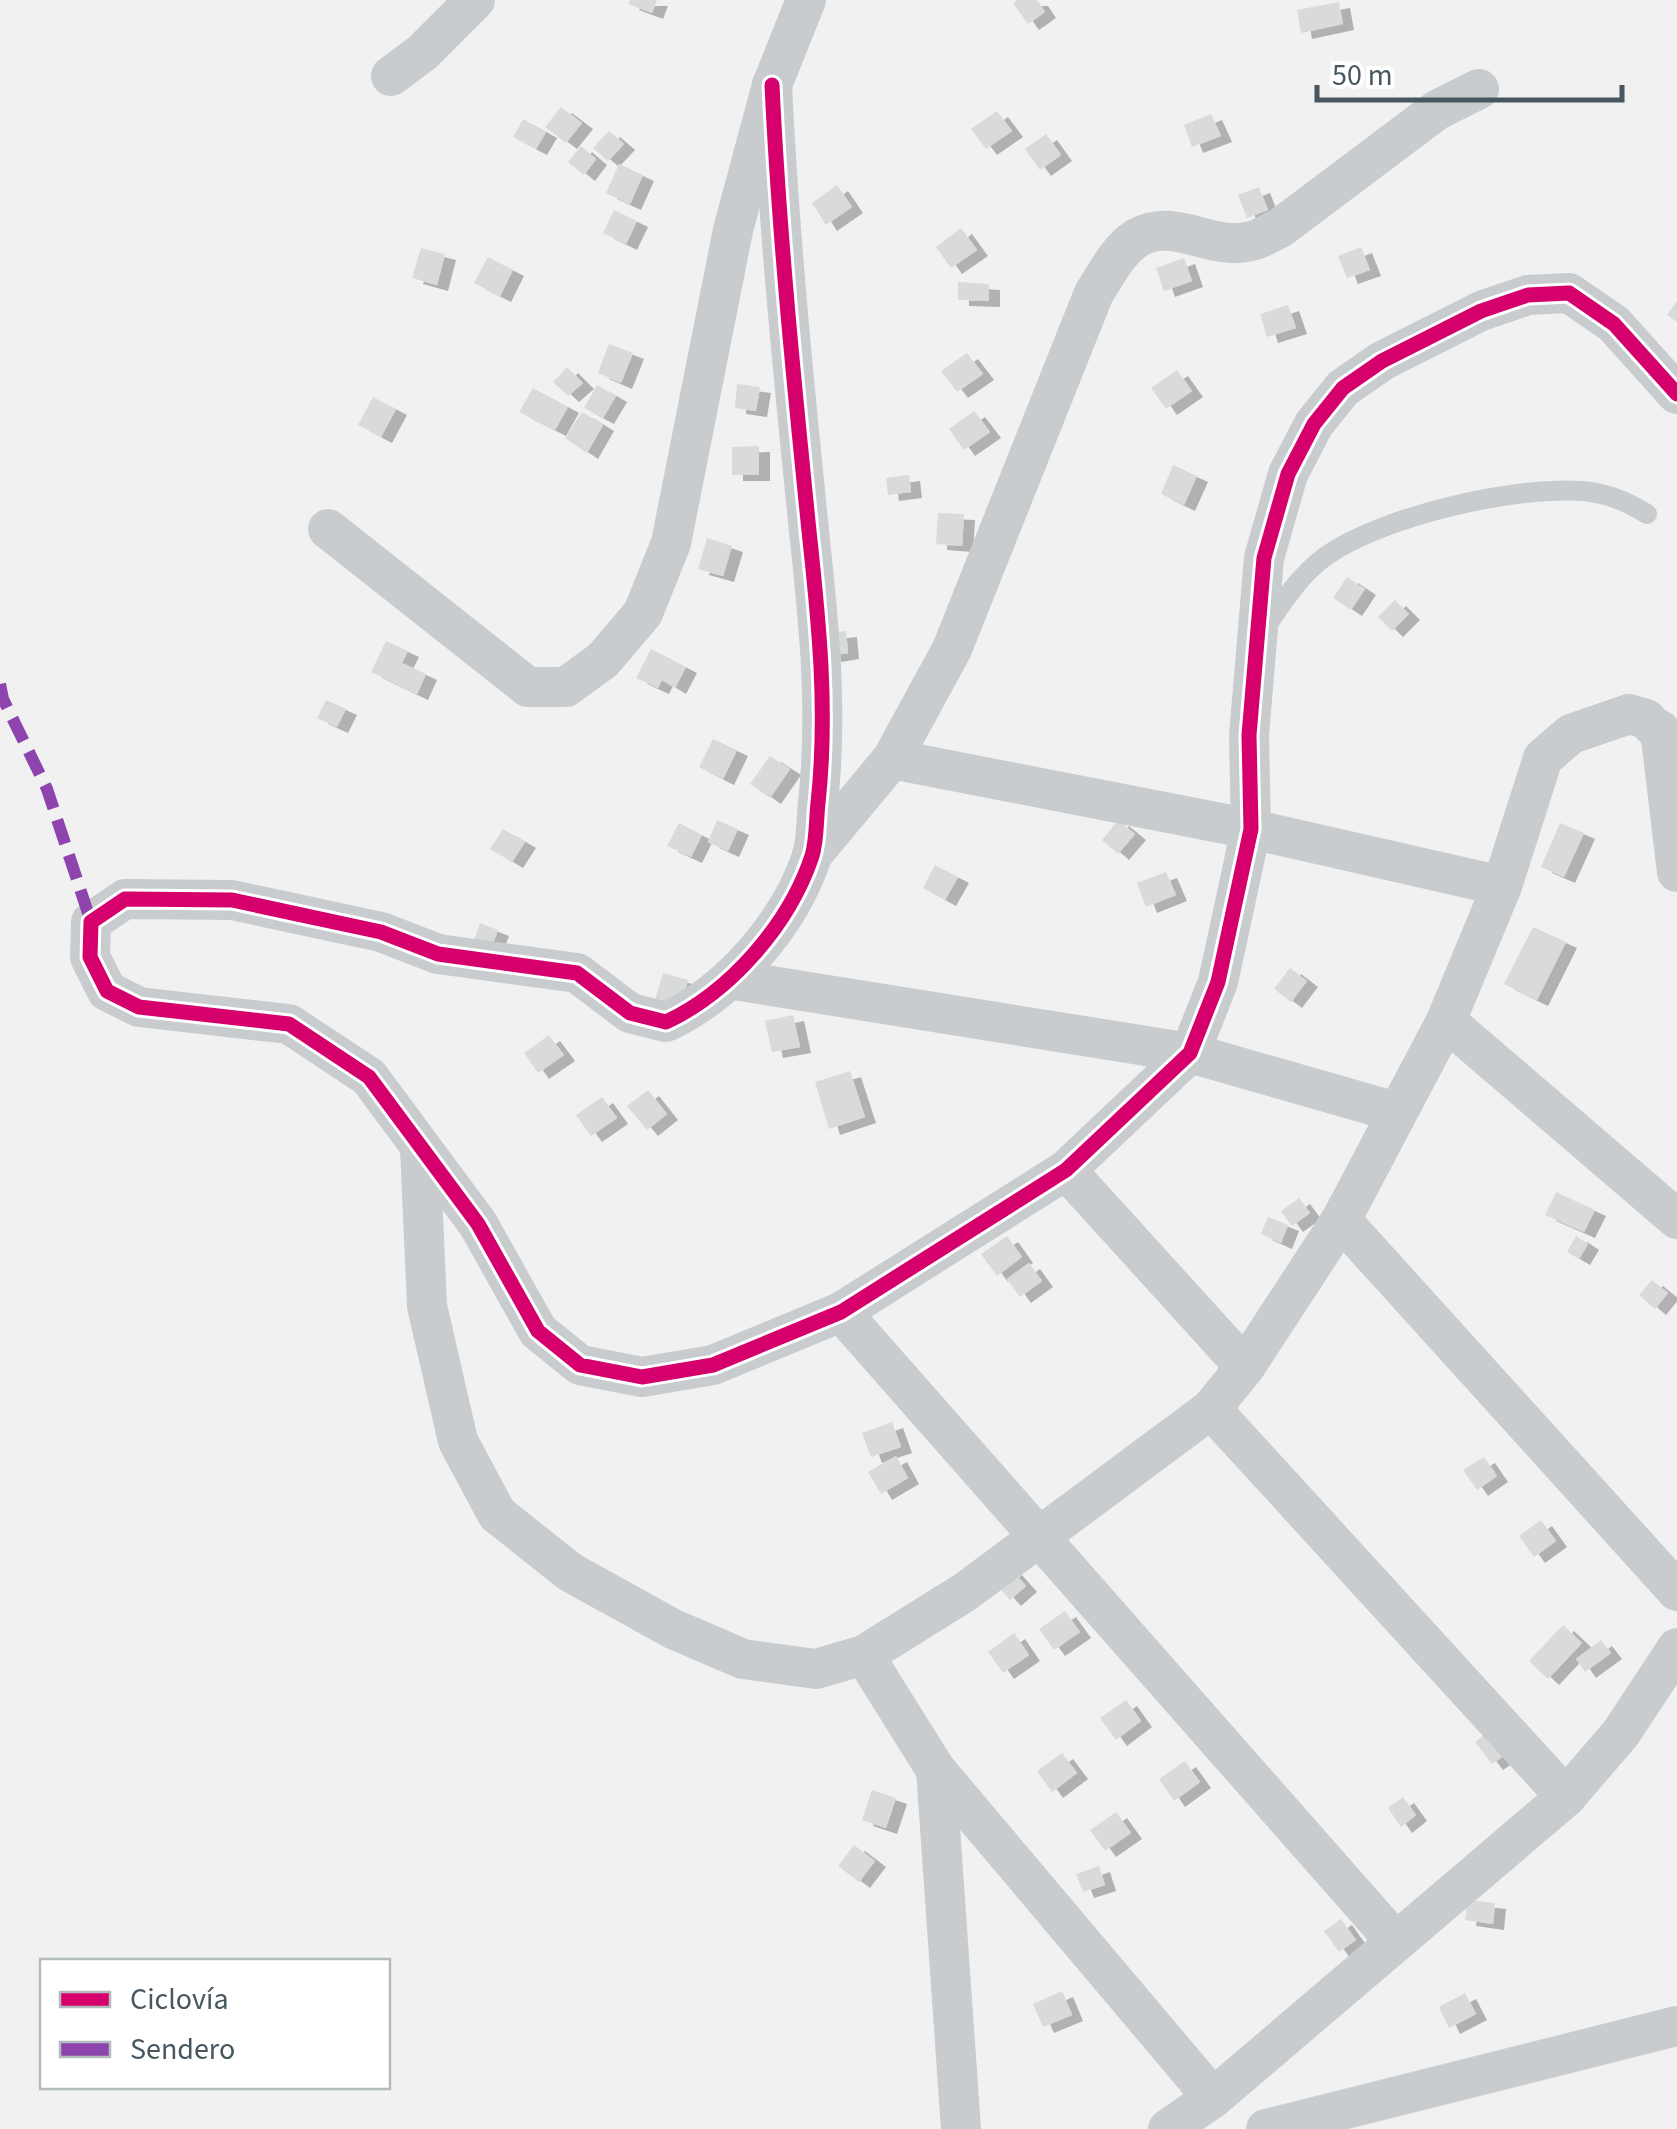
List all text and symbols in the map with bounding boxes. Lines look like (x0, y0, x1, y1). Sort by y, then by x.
scale bar (1317, 40, 1622, 102)
text: 50 m (1332, 54, 1393, 97)
legend (40, 1959, 390, 2089)
text: Ciclovía (130, 1978, 229, 2021)
text: Sendero (130, 2028, 235, 2071)

